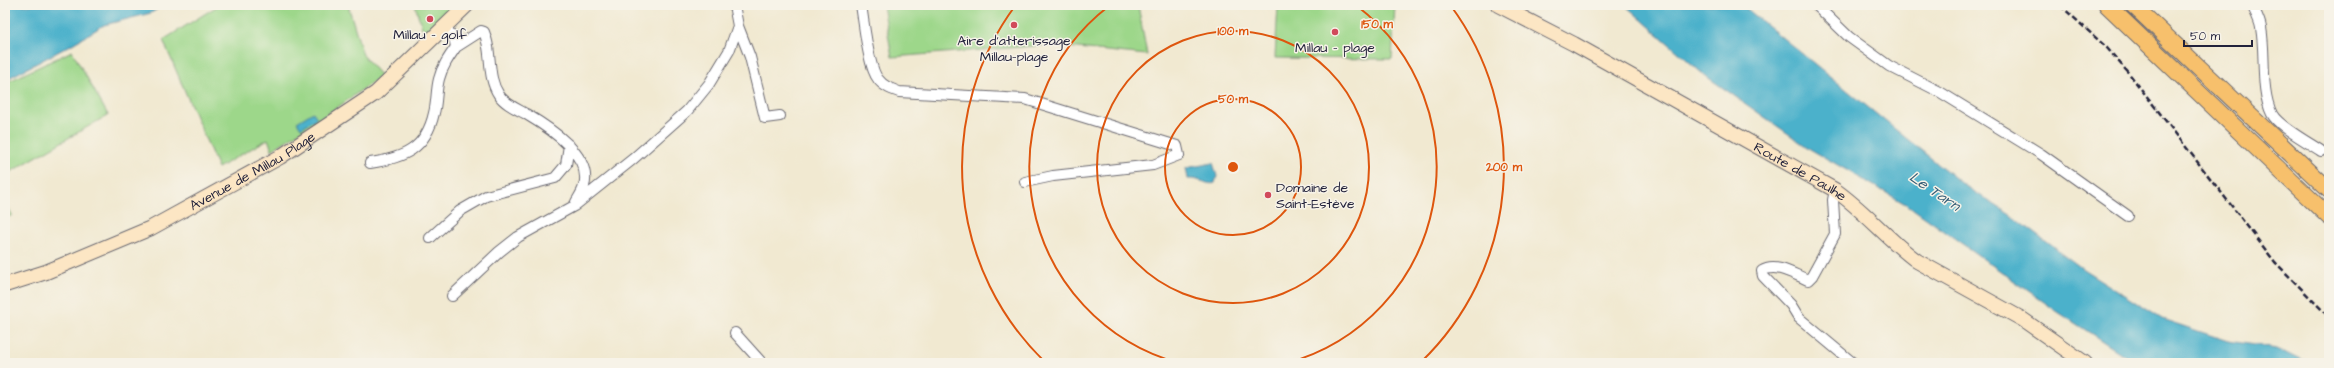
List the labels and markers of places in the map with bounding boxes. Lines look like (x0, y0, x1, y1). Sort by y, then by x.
marker: Millau - golf (425, 14, 435, 24)
marker: Aire d'atterissage Millau-plage (1009, 20, 1019, 30)
place label: Millau - golf (393, 25, 467, 45)
marker: Millau - plage (1330, 27, 1340, 37)
place label: Aire d'atterissage Millau-plage (957, 31, 1071, 67)
place label: Millau - plage (1295, 38, 1375, 58)
centre of rings (1226, 160, 1240, 174)
place label: Domaine de Saint-Estève (1276, 178, 1355, 214)
marker: Domaine de Saint-Estève (1263, 190, 1273, 200)

